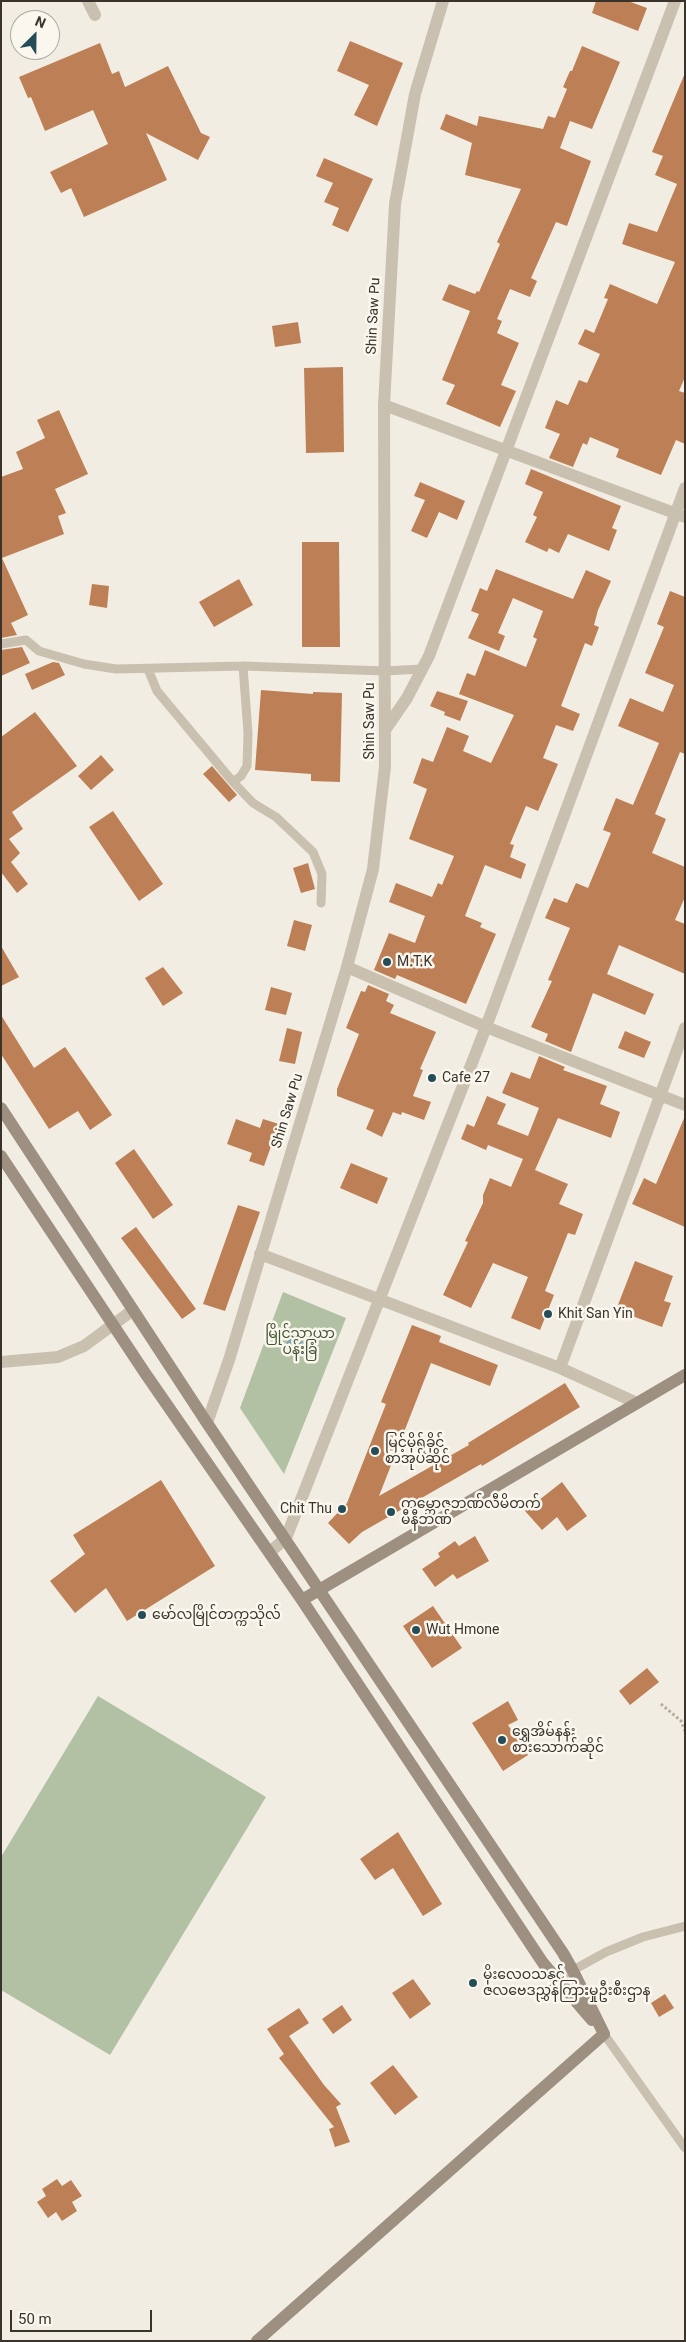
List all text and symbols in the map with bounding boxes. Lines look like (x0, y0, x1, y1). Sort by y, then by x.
north arrow (10, 10, 60, 60)
text: N (33, 13, 48, 31)
street label: Shin Saw Pu (364, 277, 384, 355)
street label: Shin Saw Pu (362, 682, 378, 760)
place label: M.T.K (397, 954, 432, 970)
marker: M.T.K (381, 956, 393, 968)
place label: Cafe 27 (442, 1070, 490, 1086)
street label: Shin Saw Pu (269, 1072, 307, 1150)
marker: Cafe 27 (426, 1072, 438, 1084)
place label: Khit San Yin (558, 1306, 633, 1322)
marker: Khit San Yin (542, 1308, 554, 1320)
park label: မြိုင်သာယာ ပန်းခြံ (265, 1326, 335, 1358)
place label: မြင့်မိုရ်ခိုင် စာအုပ်ဆိုင် (385, 1435, 450, 1468)
marker: မြင့်မိုရ်ခိုင် စာအုပ်ဆိုင် (369, 1445, 381, 1457)
place label: ကမ္ဘောဇဘဏ်လီမိတက် မီနီဘဏ် (401, 1496, 541, 1528)
place label: Chit Thu (280, 1501, 332, 1517)
marker: Chit Thu (336, 1503, 348, 1515)
marker: ကမ္ဘောဇဘဏ်လီမိတက် မီနီဘဏ် (385, 1506, 397, 1518)
place label: မော်လမြိုင်တက္ကသိုလ် (152, 1607, 281, 1623)
marker: မော်လမြိုင်တက္ကသိုလ် (136, 1609, 148, 1621)
place label: Wut Hmone (426, 1622, 499, 1638)
marker: Wut Hmone (410, 1624, 422, 1636)
place label: ရွှေအိမ်နန်း စားသောက်ဆိုင် (512, 1724, 604, 1756)
marker: ရွှေအိမ်နန်း စားသောက်ဆိုင် (496, 1734, 508, 1746)
place label: မိုးလေဝသနှင့် ဇလဗေဒညွှန်ကြားမှုဦးစီးဌာန (483, 1967, 651, 2000)
marker: မိုးလေဝသနှင့် ဇလဗေဒညွှန်ကြားမှုဦးစီးဌာန (467, 1977, 479, 1989)
scale bar (12, 2300, 155, 2332)
text: 50 m (18, 2310, 52, 2328)

